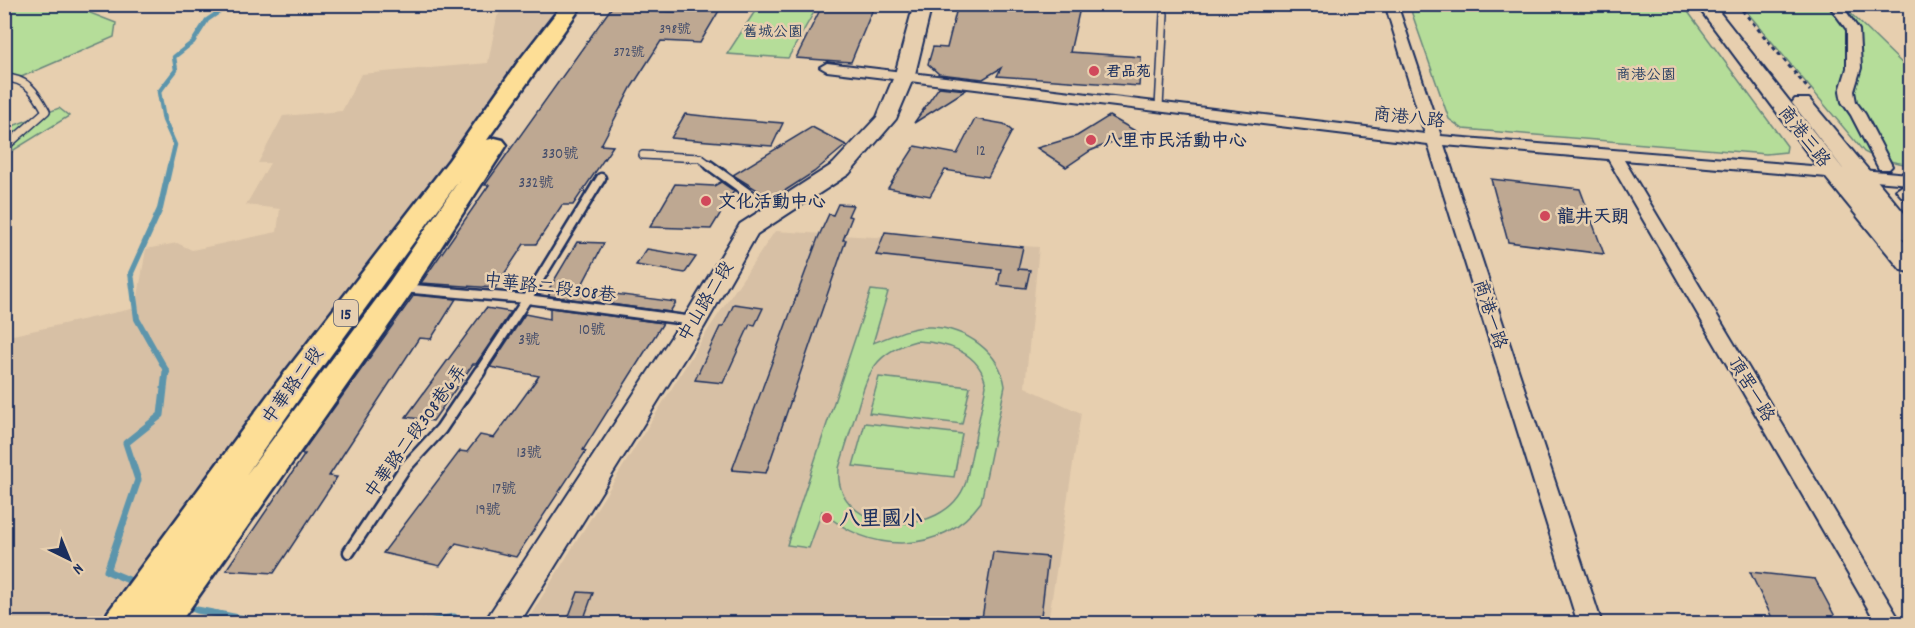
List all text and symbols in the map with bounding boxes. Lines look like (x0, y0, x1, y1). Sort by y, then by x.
house number: 398號 (659, 20, 691, 40)
park label: 舊城公園 (743, 22, 803, 44)
house number: 372號 (613, 43, 645, 63)
place label: 君品苑 (1106, 62, 1151, 84)
marker: 君品苑 (1087, 64, 1101, 78)
park label: 商港公園 (1616, 65, 1676, 87)
street label: 商港三路 (1771, 101, 1835, 174)
street label: 商港八路 (1372, 103, 1446, 136)
place label: 八里市民活動中心 (1103, 130, 1247, 155)
marker: 八里市民活動中心 (1084, 133, 1098, 147)
house number: 12 (976, 141, 986, 163)
house number: 330號 (542, 144, 578, 166)
house number: 332號 (519, 173, 553, 195)
place label: 文化活動中心 (718, 191, 826, 216)
marker: 文化活動中心 (699, 194, 713, 208)
place label: 龍井天朗 (1557, 206, 1629, 231)
marker: 龍井天朗 (1538, 209, 1552, 223)
street label: 中山路二段 (673, 257, 741, 347)
street label: 中華路二段308巷 (482, 269, 617, 310)
street label: 商港一路 (1466, 277, 1512, 353)
road number: 15 (334, 300, 358, 326)
house number: 10號 (579, 320, 605, 342)
house number: 3號 (518, 330, 540, 352)
street label: 中華路二段 (257, 343, 331, 430)
street label: 頂罟一路 (1721, 353, 1779, 428)
street label: 中華路二段308巷6弄 (360, 360, 474, 504)
house number: 13號 (517, 443, 541, 465)
house number: 17號 (492, 479, 516, 501)
house number: 19號 (475, 500, 501, 522)
place label: 八里國小 (839, 506, 923, 536)
marker: 八里國小 (820, 511, 834, 525)
north arrow (39, 529, 99, 589)
text: N (67, 557, 88, 579)

